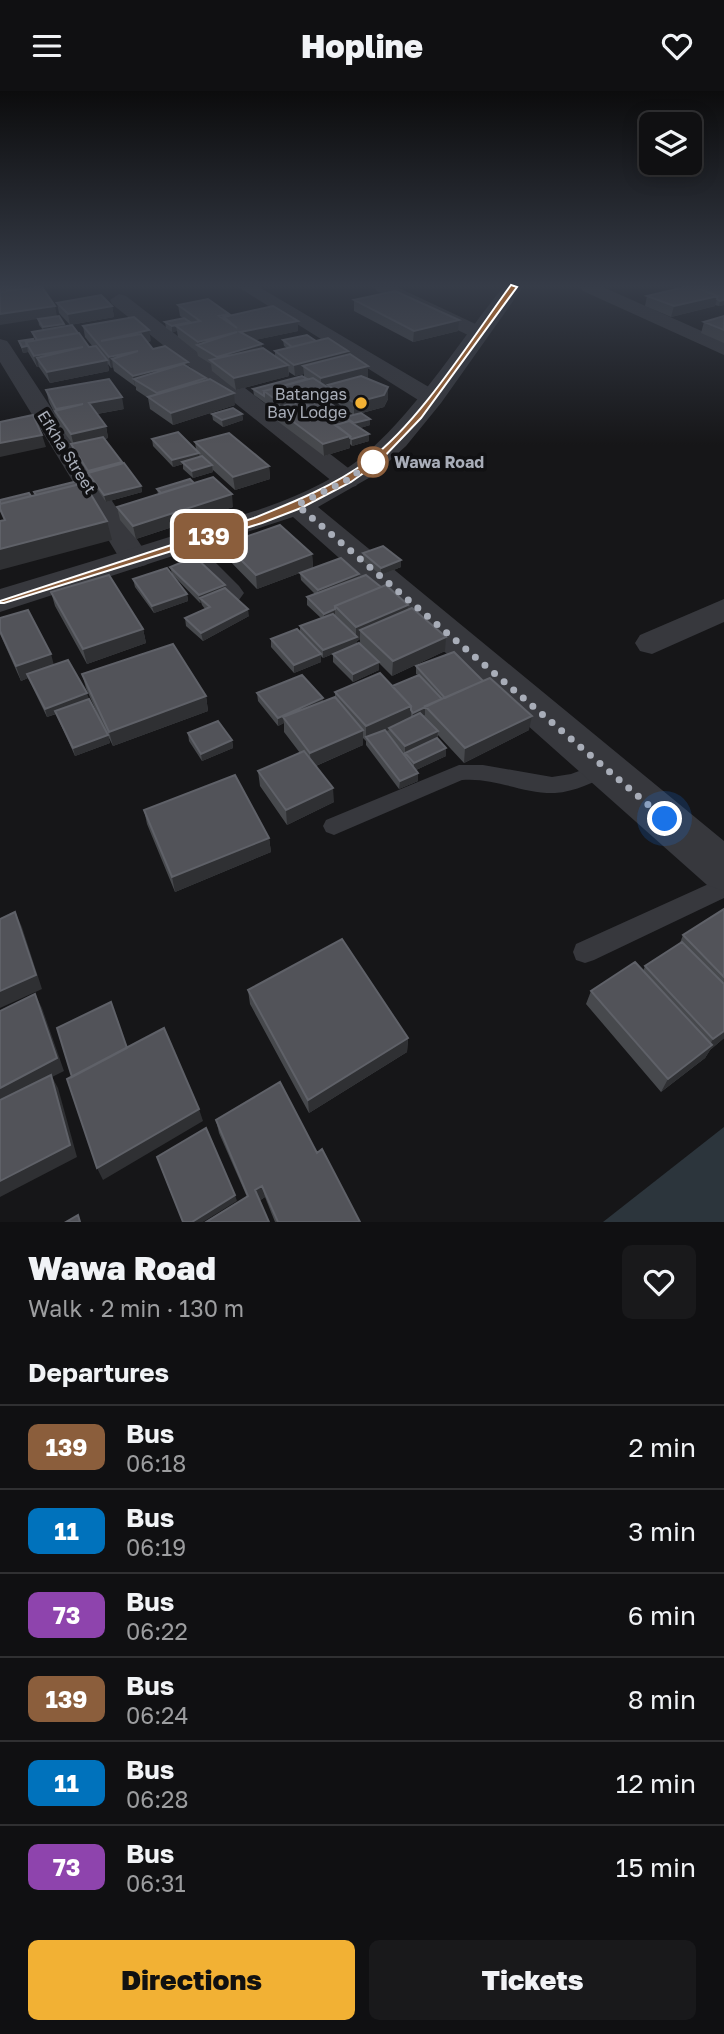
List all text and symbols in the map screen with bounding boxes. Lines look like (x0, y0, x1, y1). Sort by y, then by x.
icon: menu (28, 27, 66, 65)
text: Hopline (301, 27, 423, 65)
icon: heart (658, 27, 696, 65)
map controls (639, 112, 702, 175)
button: layers (639, 112, 702, 175)
place label: Batangas Bay Lodge (267, 384, 347, 422)
marker: Batangas Bay Lodge (353, 395, 369, 411)
street label: Efkha Street (33, 406, 101, 498)
marker: Wawa Road (358, 447, 388, 477)
place label: Wawa Road (394, 452, 484, 472)
line badge: 139 (169, 513, 249, 559)
text: 139 (188, 521, 230, 550)
your location (647, 801, 682, 836)
button: heart (622, 1245, 696, 1319)
text: Wawa Road (28, 1248, 216, 1287)
text: Walk · 2 min · 130 m (28, 1294, 244, 1322)
text: Departures (28, 1357, 169, 1388)
text: Bus (126, 1418, 174, 1449)
text: 139 (45, 1432, 88, 1461)
text: 2 min (628, 1432, 696, 1463)
text: 06:18 (126, 1449, 186, 1477)
text: Bus (126, 1502, 174, 1533)
text: 11 (54, 1516, 79, 1545)
text: 3 min (628, 1516, 696, 1547)
text: 06:19 (126, 1533, 186, 1561)
text: Bus (126, 1586, 174, 1617)
text: 73 (53, 1600, 80, 1629)
text: 6 min (628, 1600, 696, 1631)
text: 06:22 (126, 1617, 188, 1645)
text: Bus (126, 1670, 174, 1701)
text: 139 (45, 1684, 88, 1713)
text: 8 min (628, 1684, 696, 1715)
text: 06:24 (126, 1701, 188, 1729)
text: Bus (126, 1754, 174, 1785)
text: 11 (54, 1768, 79, 1797)
text: 12 min (616, 1768, 696, 1799)
text: 06:28 (126, 1785, 188, 1813)
text: Bus (126, 1838, 174, 1869)
text: 73 (53, 1852, 80, 1881)
text: 15 min (616, 1852, 696, 1883)
text: 06:31 (126, 1869, 186, 1897)
button: Directions (28, 1940, 355, 2020)
button: Tickets (369, 1940, 696, 2020)

